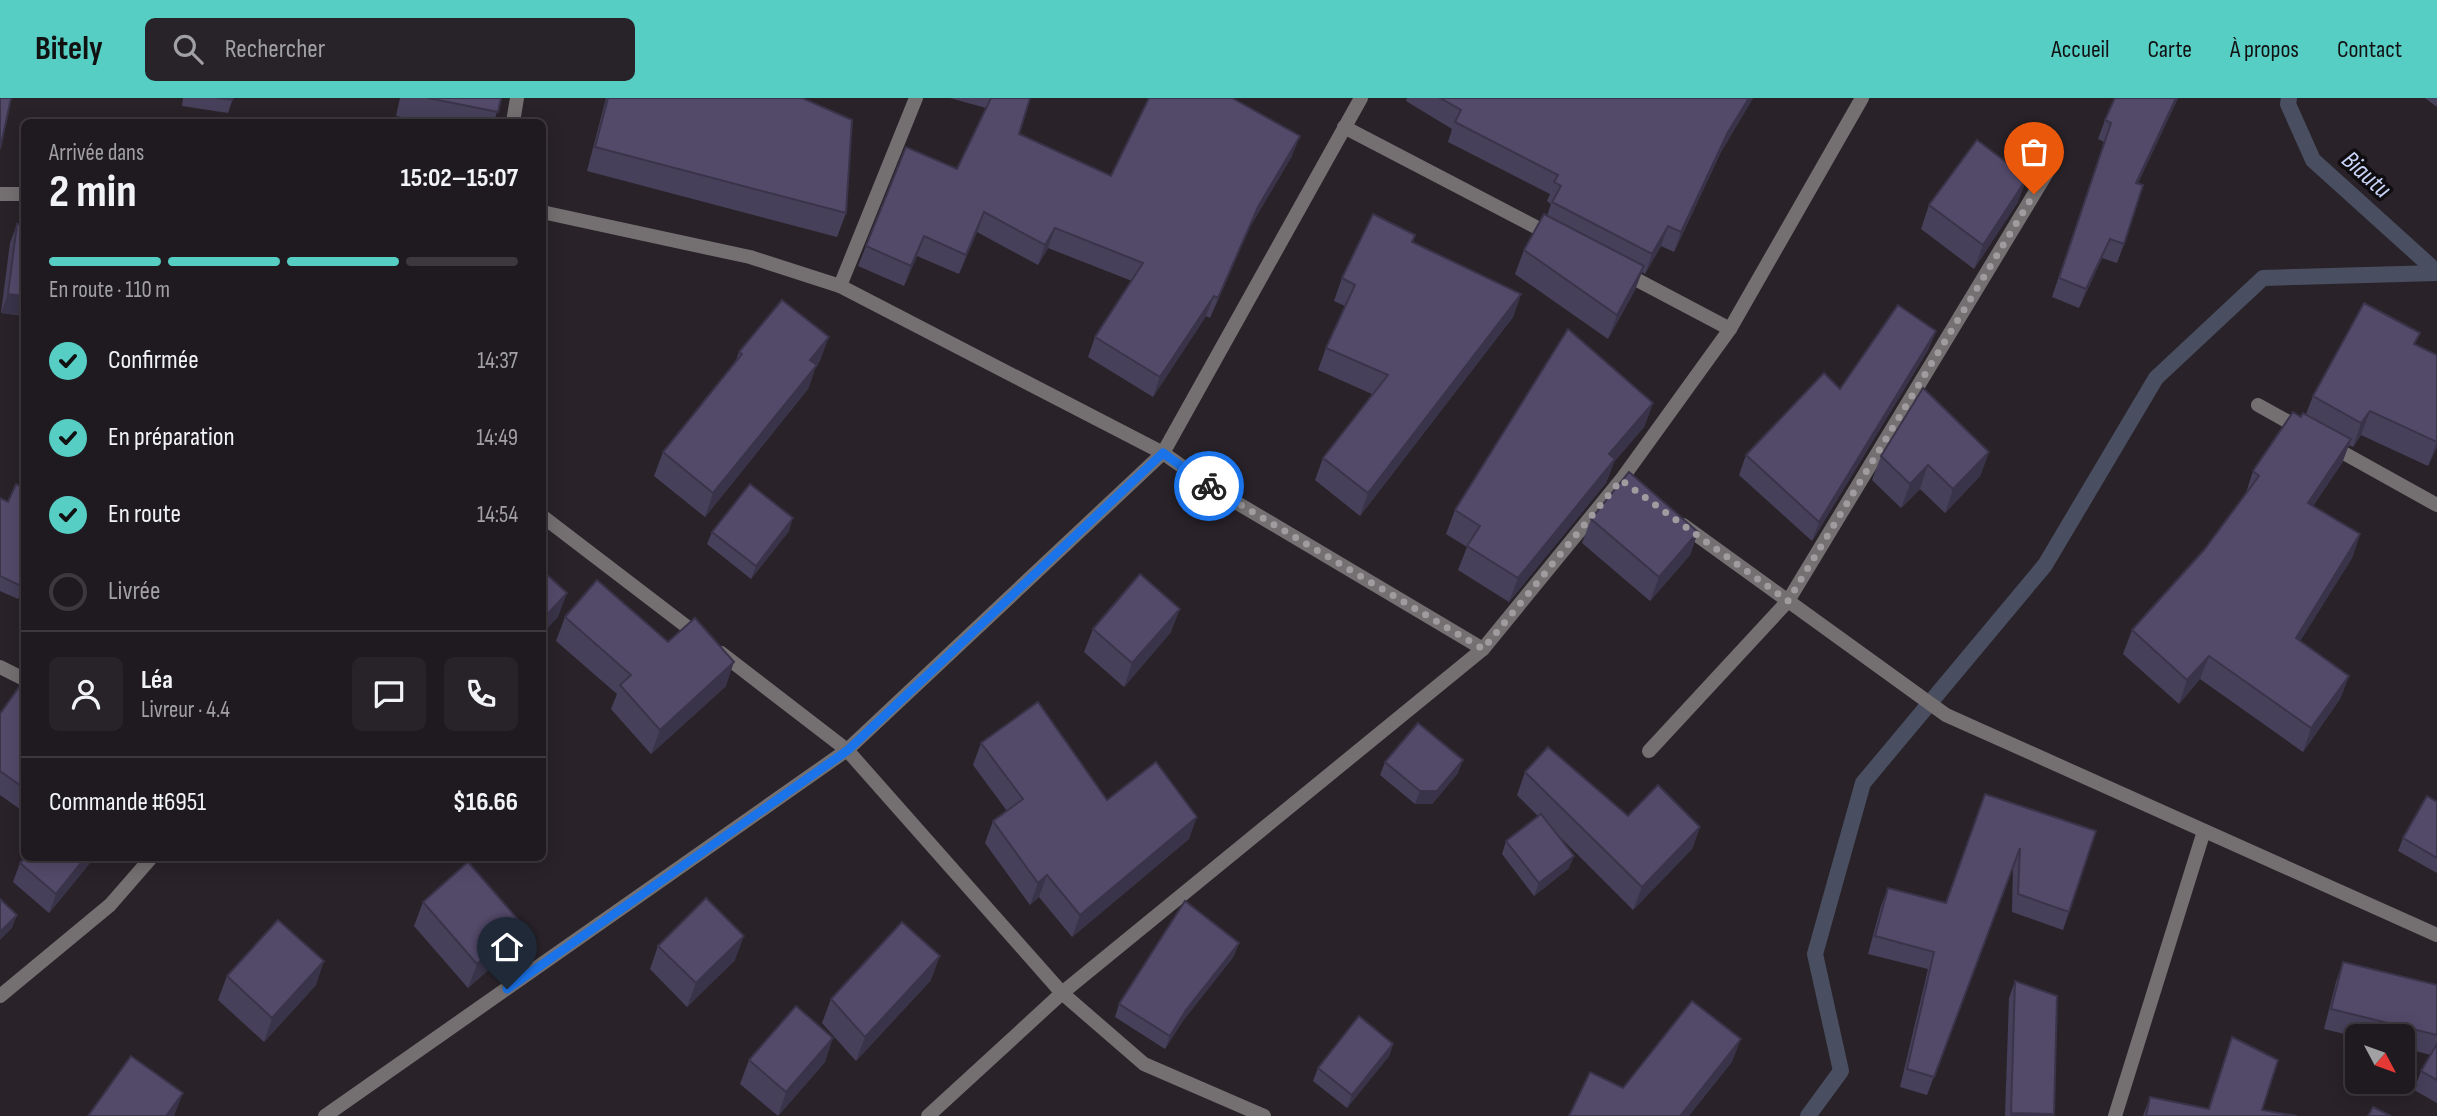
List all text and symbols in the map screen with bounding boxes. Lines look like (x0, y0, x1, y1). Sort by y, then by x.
search box (145, 18, 635, 81)
text: Bitely (35, 29, 103, 69)
icon: search (169, 30, 207, 68)
text: Rechercher (225, 34, 325, 65)
text: Accueil (2051, 35, 2110, 64)
text: Carte (2148, 35, 2192, 64)
text: À propos (2230, 35, 2299, 64)
text: Contact (2337, 35, 2402, 64)
pin (2004, 122, 2064, 194)
icon: bag (2015, 133, 2053, 171)
text: Arrivée dans (49, 139, 144, 167)
water label: Biautu (2335, 145, 2397, 205)
text: 15:02–15:07 (401, 163, 518, 194)
text: 2 min (49, 165, 137, 220)
text: En route · 110 m (49, 276, 170, 304)
icon: check (49, 342, 87, 380)
text: Confirmée (108, 345, 199, 376)
text: 14:37 (477, 347, 518, 375)
icon: check (49, 419, 87, 457)
text: En préparation (108, 422, 235, 453)
text: 14:49 (476, 424, 518, 452)
courier (1174, 451, 1244, 521)
icon: bike (1190, 467, 1228, 505)
icon: check (49, 496, 87, 534)
text: En route (108, 499, 181, 530)
text: 14:54 (477, 501, 518, 529)
text: Livrée (108, 576, 160, 607)
button: person (49, 657, 123, 731)
button: chat (352, 657, 426, 731)
button: phone (444, 657, 518, 731)
text: Léa (141, 665, 173, 696)
text: Livreur · 4.4 (141, 696, 230, 724)
text: Commande #6951 (49, 787, 206, 818)
text: $16.66 (453, 787, 518, 818)
pin (477, 917, 537, 989)
icon: home (488, 928, 526, 966)
north arrow (2345, 1024, 2415, 1094)
map controls (2345, 1024, 2415, 1094)

